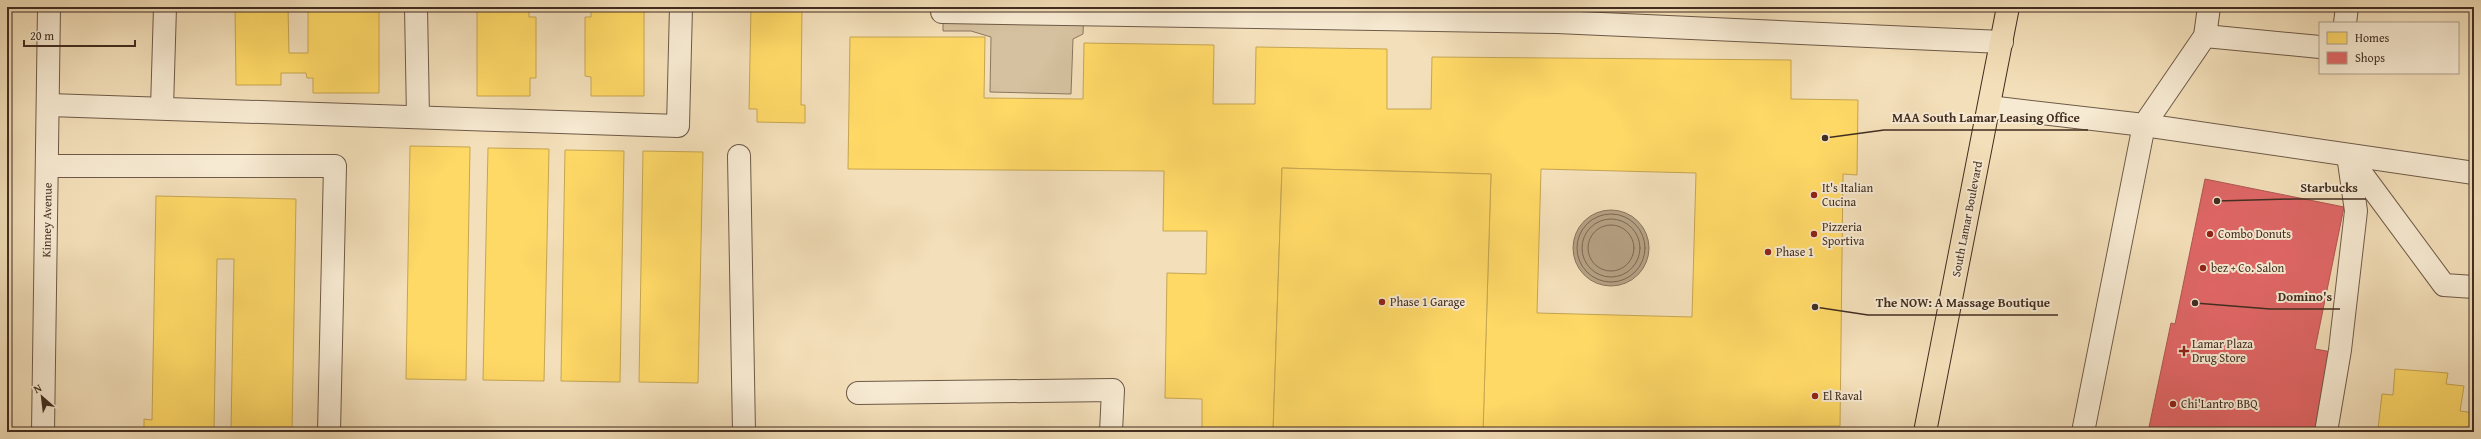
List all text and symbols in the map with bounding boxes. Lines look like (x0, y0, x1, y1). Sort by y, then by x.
scale bar (24, 22, 135, 48)
legend (2319, 22, 2459, 74)
text: 20 m (30, 27, 54, 44)
text: Homes (2355, 29, 2390, 46)
text: Shops (2355, 49, 2385, 66)
callout: MAA South Lamar Leasing Office (1884, 105, 2088, 130)
text: MAA South Lamar Leasing Office (1892, 108, 2080, 127)
street label: South Lamar Boulevard (1947, 159, 1986, 278)
callout: Starbucks (2292, 174, 2366, 199)
text: Starbucks (2300, 178, 2358, 197)
place label: It's Italian Cucina (1822, 179, 1873, 210)
street label: Kinney Avenue (37, 182, 56, 258)
marker: It's Italian Cucina (1809, 190, 1819, 200)
place label: Pizzeria Sportiva (1822, 218, 1865, 249)
place label: Combo Donuts (2218, 225, 2291, 242)
marker: Pizzeria Sportiva (1809, 229, 1819, 239)
marker: Combo Donuts (2205, 229, 2215, 239)
place label: Phase 1 (1776, 243, 1814, 260)
marker: Phase 1 (1763, 247, 1773, 257)
place label: bez + Co. Salon (2211, 259, 2285, 276)
marker: bez + Co. Salon (2198, 263, 2208, 273)
callout: Domino's (2270, 284, 2340, 309)
text: Domino's (2278, 287, 2333, 306)
callout: The NOW: A Massage Boutique (1868, 290, 2058, 315)
place label: Phase 1 Garage (1390, 293, 1466, 310)
text: The NOW: A Massage Boutique (1876, 293, 2050, 312)
marker: Phase 1 Garage (1377, 297, 1387, 307)
place label: Lamar Plaza Drug Store (2192, 335, 2253, 366)
marker: Lamar Plaza Drug Store (2179, 346, 2189, 356)
north arrow (22, 377, 62, 417)
text: N (30, 379, 45, 397)
place label: El Raval (1823, 387, 1863, 404)
marker: El Raval (1810, 391, 1820, 401)
place label: Chi'Lantro BBQ (2181, 395, 2258, 412)
marker: Chi'Lantro BBQ (2168, 399, 2178, 409)

